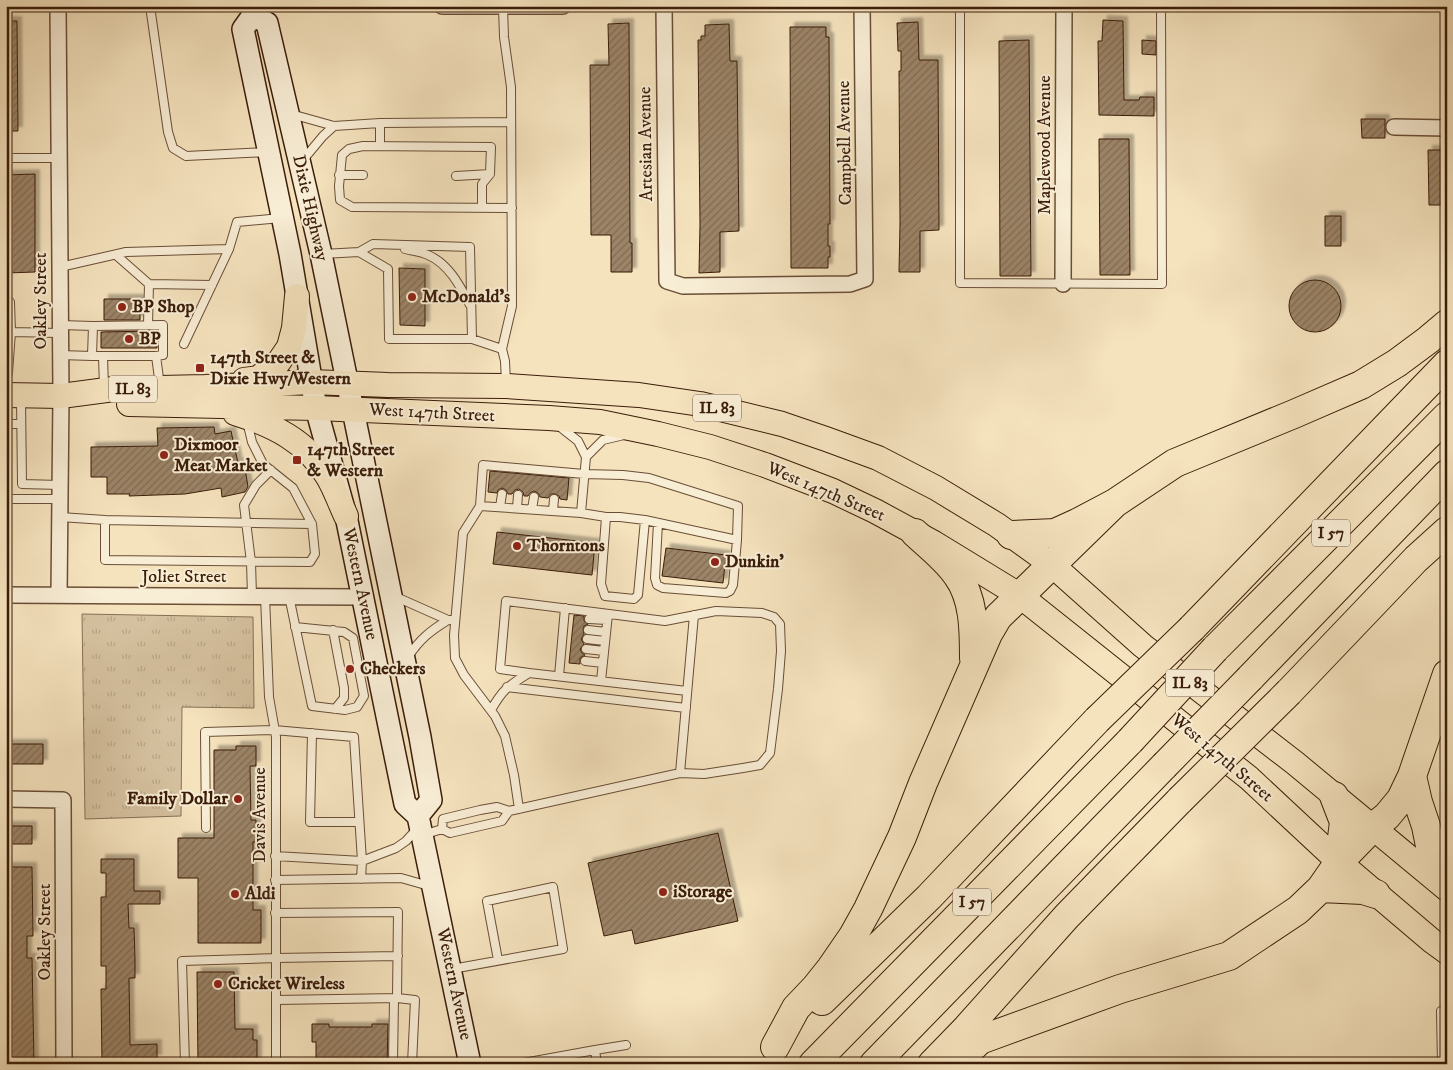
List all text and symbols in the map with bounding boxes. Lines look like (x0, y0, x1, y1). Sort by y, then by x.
street label: Maplewood Avenue (1034, 75, 1056, 215)
street label: Campbell Avenue (833, 80, 857, 206)
street label: Artesian Avenue (634, 86, 658, 202)
street label: Dixie Highway (287, 153, 333, 264)
street label: Oakley Street (30, 252, 52, 350)
place label: McDonald's (422, 286, 510, 308)
marker: McDonald's (406, 291, 418, 303)
place label: BP Shop (132, 296, 194, 318)
marker: BP Shop (116, 301, 128, 313)
place label: BP (139, 328, 161, 350)
marker: BP (123, 333, 135, 345)
place label: 147th Street & Dixie Hwy/Western (210, 347, 352, 390)
marker: 147th Street & Dixie Hwy/Western (194, 362, 206, 374)
road number: IL 83 (109, 376, 157, 402)
road number: IL 83 (693, 394, 741, 422)
street label: West 147th Street (367, 399, 496, 427)
place label: Dixmoor Meat Market (174, 434, 268, 477)
place label: 147th Street & Western (307, 439, 395, 482)
marker: Dixmoor Meat Market (158, 449, 170, 461)
marker: 147th Street & Western (291, 454, 303, 466)
street label: West 147th Street (763, 457, 889, 527)
road number: I 57 (1312, 520, 1350, 546)
street label: Western Avenue (337, 525, 383, 642)
place label: Thorntons (526, 535, 605, 557)
marker: Thorntons (511, 540, 523, 552)
place label: Dunkin' (725, 551, 784, 573)
marker: Dunkin' (709, 556, 721, 568)
street label: Joliet Street (139, 566, 227, 588)
place label: Checkers (360, 658, 425, 680)
marker: Checkers (344, 663, 356, 675)
road number: IL 83 (1166, 670, 1214, 696)
street label: West 147th Street (1166, 708, 1278, 807)
street label: Davis Avenue (249, 767, 271, 863)
place label: Family Dollar (127, 788, 228, 810)
marker: Family Dollar (232, 793, 244, 805)
place label: iStorage (673, 881, 733, 903)
street label: Oakley Street (34, 883, 56, 981)
place label: Aldi (244, 883, 276, 905)
marker: iStorage (657, 886, 669, 898)
marker: Aldi (229, 888, 241, 900)
road number: I 57 (953, 889, 991, 916)
street label: Western Avenue (431, 925, 477, 1042)
place label: Cricket Wireless (228, 973, 345, 995)
marker: Cricket Wireless (212, 978, 224, 990)

